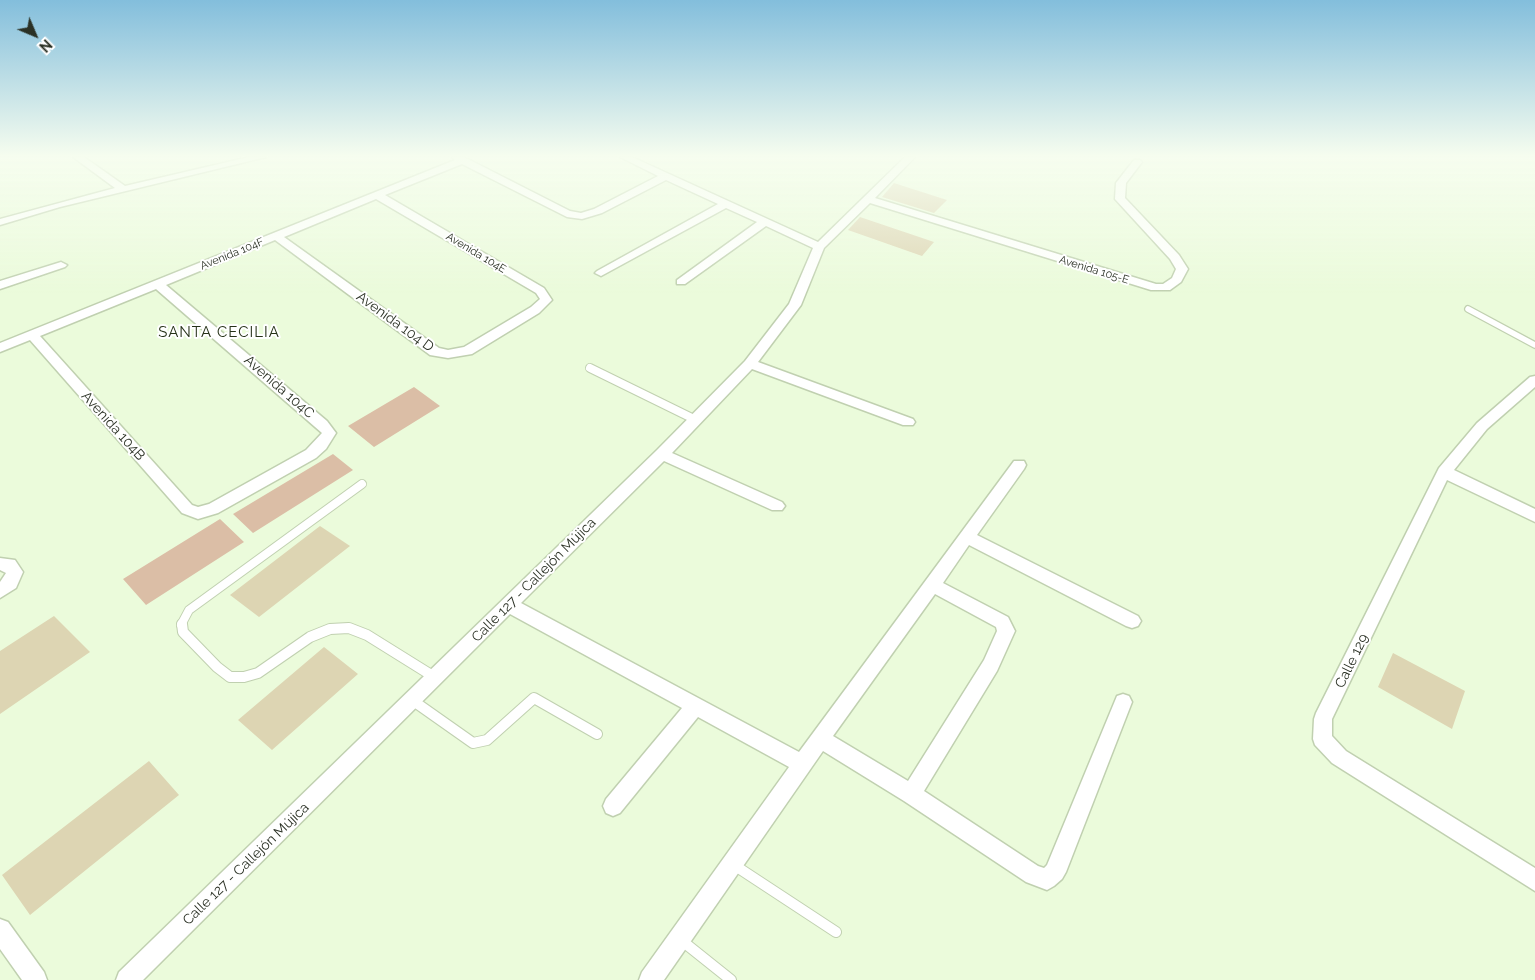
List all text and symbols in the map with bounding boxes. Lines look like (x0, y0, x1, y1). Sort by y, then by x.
north arrow (10, 10, 60, 60)
text: N (36, 36, 55, 55)
street label: Avenida 104E (444, 230, 508, 276)
street label: Avenida 104F (198, 235, 266, 273)
street label: Avenida 105-E (1057, 253, 1131, 287)
street label: Avenida 104 D (353, 288, 437, 356)
district label: SANTA CECILIA (157, 323, 281, 341)
street label: Avenida 104C (241, 352, 317, 422)
street label: Avenida 104B (78, 388, 148, 464)
street label: Calle 127 - Callejón Mújica (468, 514, 600, 646)
street label: Calle 129 (1332, 631, 1372, 691)
street label: Calle 127 - Callejón Mújica (179, 799, 313, 929)

